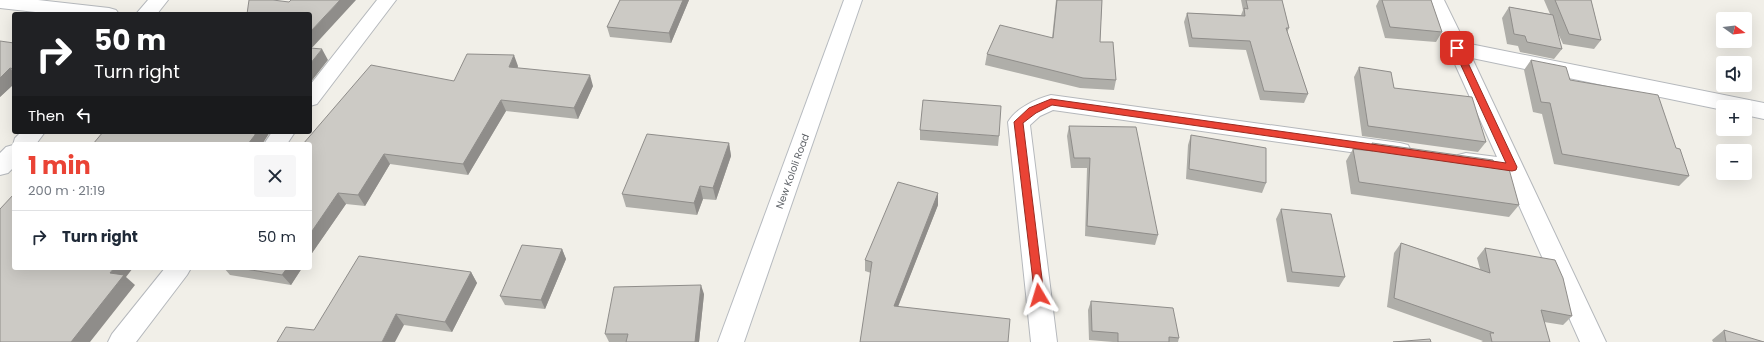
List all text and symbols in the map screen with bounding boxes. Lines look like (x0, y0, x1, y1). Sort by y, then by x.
north arrow (1716, 12, 1752, 48)
map controls (1716, 12, 1752, 180)
text: 50 m (94, 21, 166, 60)
icon: right (28, 28, 80, 80)
pin (1440, 31, 1474, 65)
icon: arrive (1446, 37, 1468, 59)
button: sound (1716, 56, 1752, 92)
text: Turn right (94, 59, 180, 84)
button: + (1716, 100, 1752, 136)
icon: left (73, 104, 95, 126)
text: Then (28, 105, 65, 126)
street label: New Kololi Road (772, 132, 813, 211)
button: − (1716, 144, 1752, 180)
text: 1 min (28, 149, 91, 182)
button: close (254, 155, 296, 197)
text: 200 m · 21:19 (28, 181, 105, 200)
icon: right (28, 226, 50, 248)
text: Turn right (62, 226, 138, 247)
text: 50 m (258, 226, 296, 247)
position arrow (1018, 274, 1060, 316)

